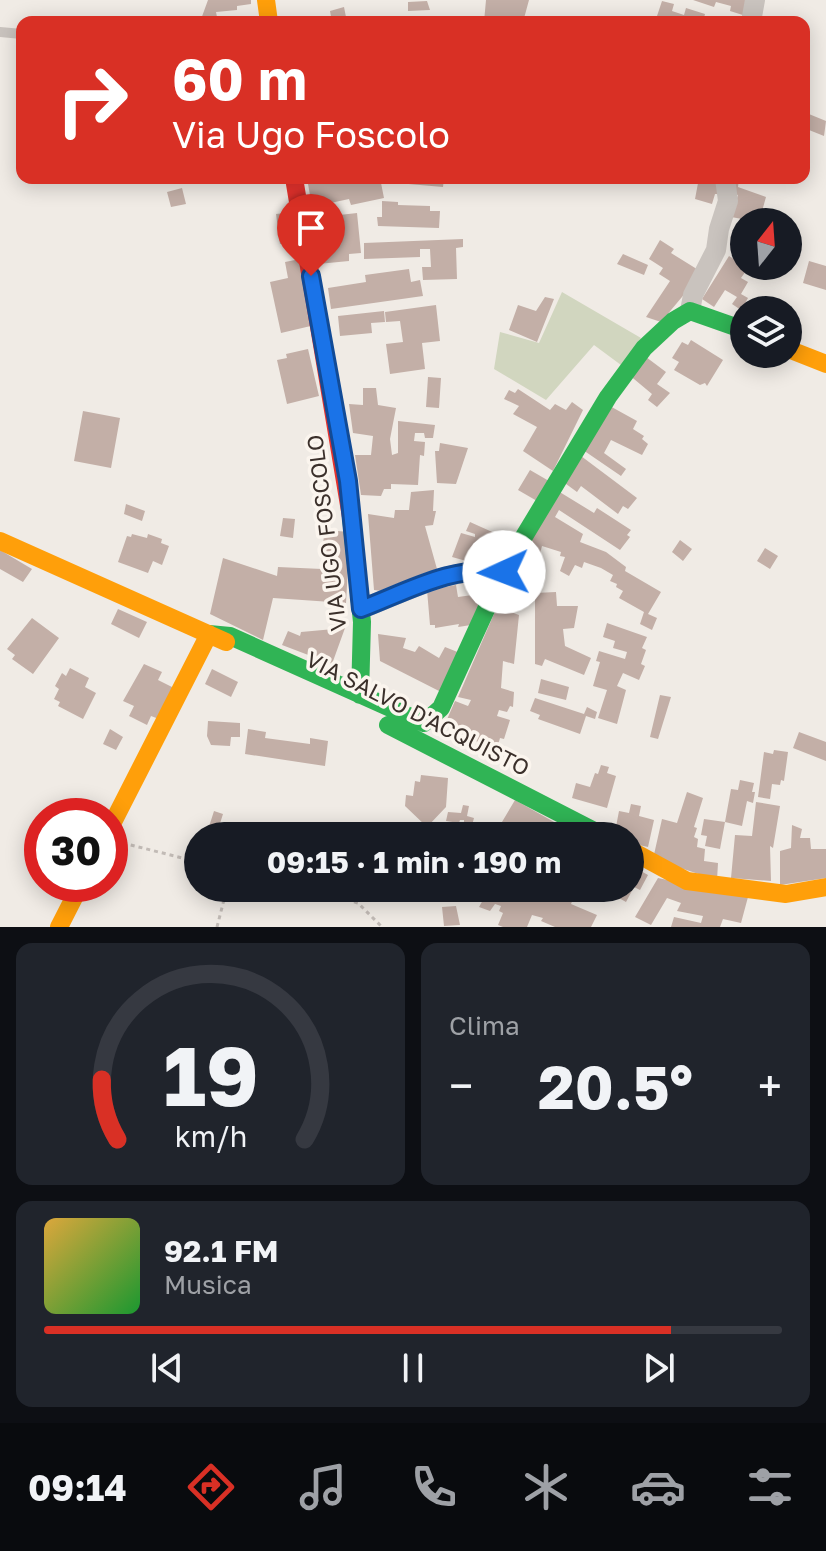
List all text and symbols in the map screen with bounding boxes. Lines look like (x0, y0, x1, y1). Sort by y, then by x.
text: 60 m (172, 45, 307, 112)
icon: right (40, 48, 144, 152)
text: Via Ugo Foscolo (172, 113, 450, 156)
pin (277, 194, 345, 276)
icon: arrive (289, 206, 333, 250)
north arrow (730, 208, 802, 280)
map controls (730, 208, 802, 368)
button: layers (730, 296, 802, 368)
street label: VIA UGO FOSCOLO (301, 433, 351, 633)
position arrow (462, 530, 546, 614)
street label: VIA SALVO D'ACQUISTO (302, 645, 534, 781)
speed limit sign: 30 (24, 798, 128, 902)
text: 09:15 · 1 min · 190 m (267, 844, 561, 880)
text: Clima (449, 1010, 520, 1041)
text: 19 (163, 1024, 258, 1124)
text: 20.5° (538, 1050, 693, 1122)
text: − (449, 1059, 473, 1112)
text: + (758, 1059, 782, 1112)
text: km/h (174, 1119, 247, 1153)
text: 92.1 FM (164, 1233, 278, 1269)
text: Musica (164, 1269, 252, 1300)
icon: previous (145, 1346, 189, 1390)
icon: pause (391, 1346, 435, 1390)
icon: next (637, 1346, 681, 1390)
icon: directions (183, 1459, 239, 1515)
icon: music (295, 1459, 351, 1515)
icon: phone (406, 1459, 462, 1515)
icon: climate (518, 1459, 574, 1515)
icon: car (630, 1459, 686, 1515)
icon: filters (742, 1459, 798, 1515)
text: 09:14 (28, 1466, 127, 1509)

